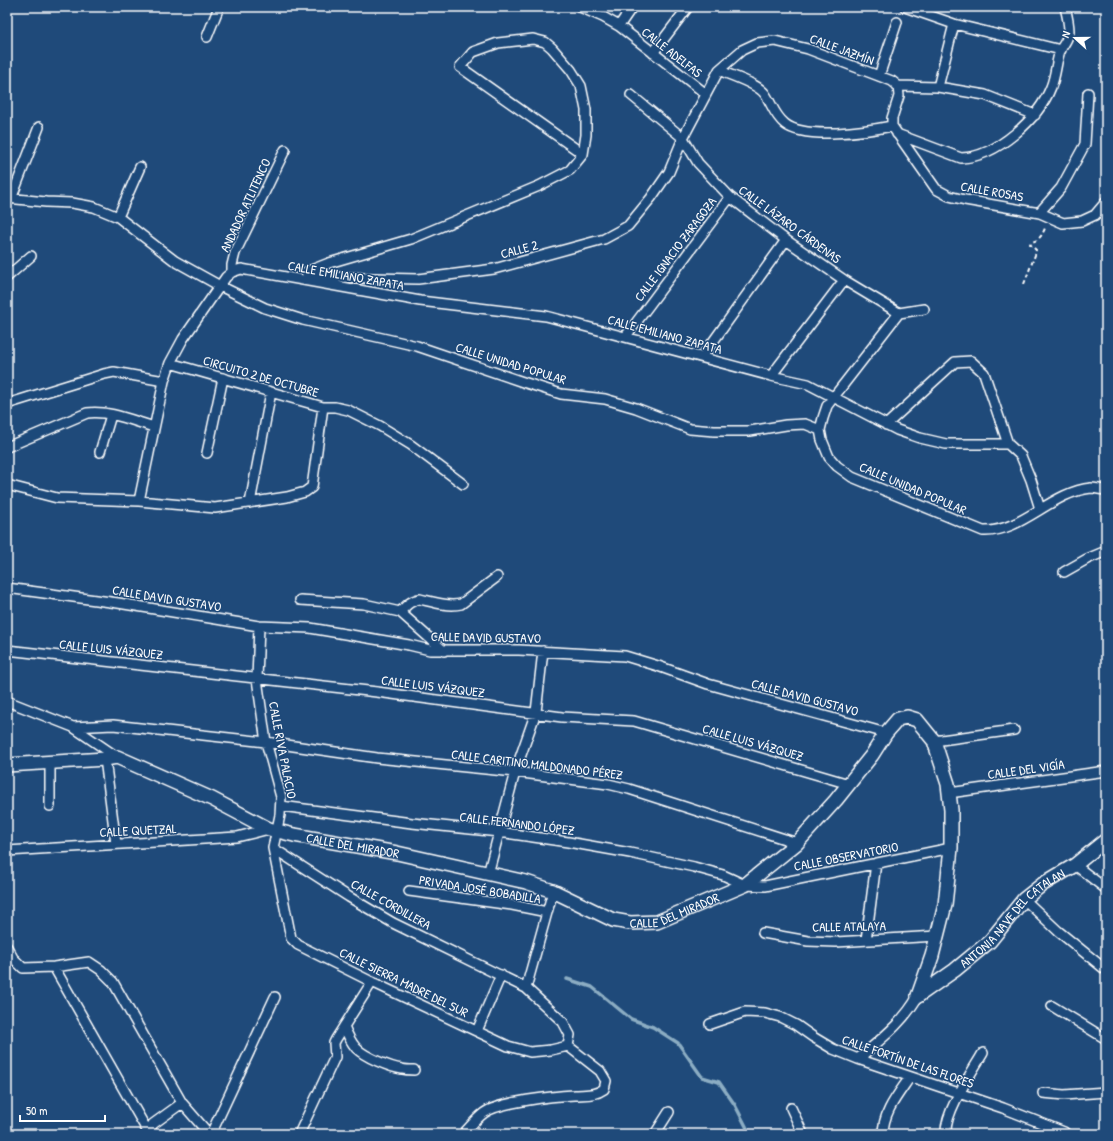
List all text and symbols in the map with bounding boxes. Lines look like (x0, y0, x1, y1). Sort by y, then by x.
north arrow (1055, 18, 1095, 58)
street label: CALLE ADELFAS (638, 23, 706, 81)
street label: CALLE JAZMÍN (807, 29, 877, 69)
text: N (1058, 29, 1073, 40)
street label: ANDADOR ATLITENCO (215, 155, 275, 255)
street label: CALLE ROSAS (959, 177, 1025, 205)
street label: CALLE LÁZARO CÁRDENAS (735, 181, 845, 267)
street label: CALLE IGNACIO ZARAGOZA (630, 193, 721, 305)
street label: CALLE 2 (498, 235, 540, 263)
street label: CALLE EMILIANO ZAPATA (286, 256, 406, 294)
street label: CALLE EMILIANO ZAPATA (606, 310, 725, 358)
street label: CALLE UNIDAD POPULAR (454, 338, 569, 388)
street label: CIRCUITO 2 DE OCTUBRE (201, 351, 321, 401)
street label: CALLE UNIDAD POPULAR (857, 457, 969, 519)
street label: CALLE DAVID GUSTAVO (111, 580, 223, 616)
street label: CALLE DAVID GUSTAVO (431, 627, 541, 647)
street label: CALLE LUIS VÁZQUEZ (58, 635, 164, 663)
street label: CALLE LUIS VÁZQUEZ (380, 671, 486, 701)
street label: CALLE DAVID GUSTAVO (749, 674, 861, 720)
street label: CALLE RIVA PALACIO (265, 700, 301, 800)
street label: CALLE LUIS VÁZQUEZ (700, 719, 806, 765)
street label: CALLE CARITINO MALDONADO PÉREZ (450, 745, 624, 784)
street label: CALLE DEL VIGÍA (986, 755, 1066, 783)
street label: CALLE FERNANDO LÓPEZ (459, 807, 576, 839)
street label: CALLE QUETZAL (99, 819, 177, 841)
street label: CALLE DEL MIRADOR (305, 828, 401, 862)
street label: CALLE OBSERVATORIO (792, 837, 900, 875)
street label: ANTONIA NAVE DEL CATALAN (956, 864, 1068, 972)
street label: PRIVADA JOSÉ BOBADILLA (418, 870, 543, 908)
street label: CALLE CORDILLERA (348, 875, 435, 934)
street label: CALLE DEL MIRADOR (629, 888, 722, 932)
street label: CALLE ATALAYA (812, 916, 887, 936)
street label: CALLE SIERRA MADRE DEL SUR (336, 943, 472, 1021)
street label: CALLE FORTÍN DE LAS FLORES (840, 1030, 976, 1092)
scale bar (20, 1097, 105, 1123)
text: 50 m (26, 1102, 47, 1119)

